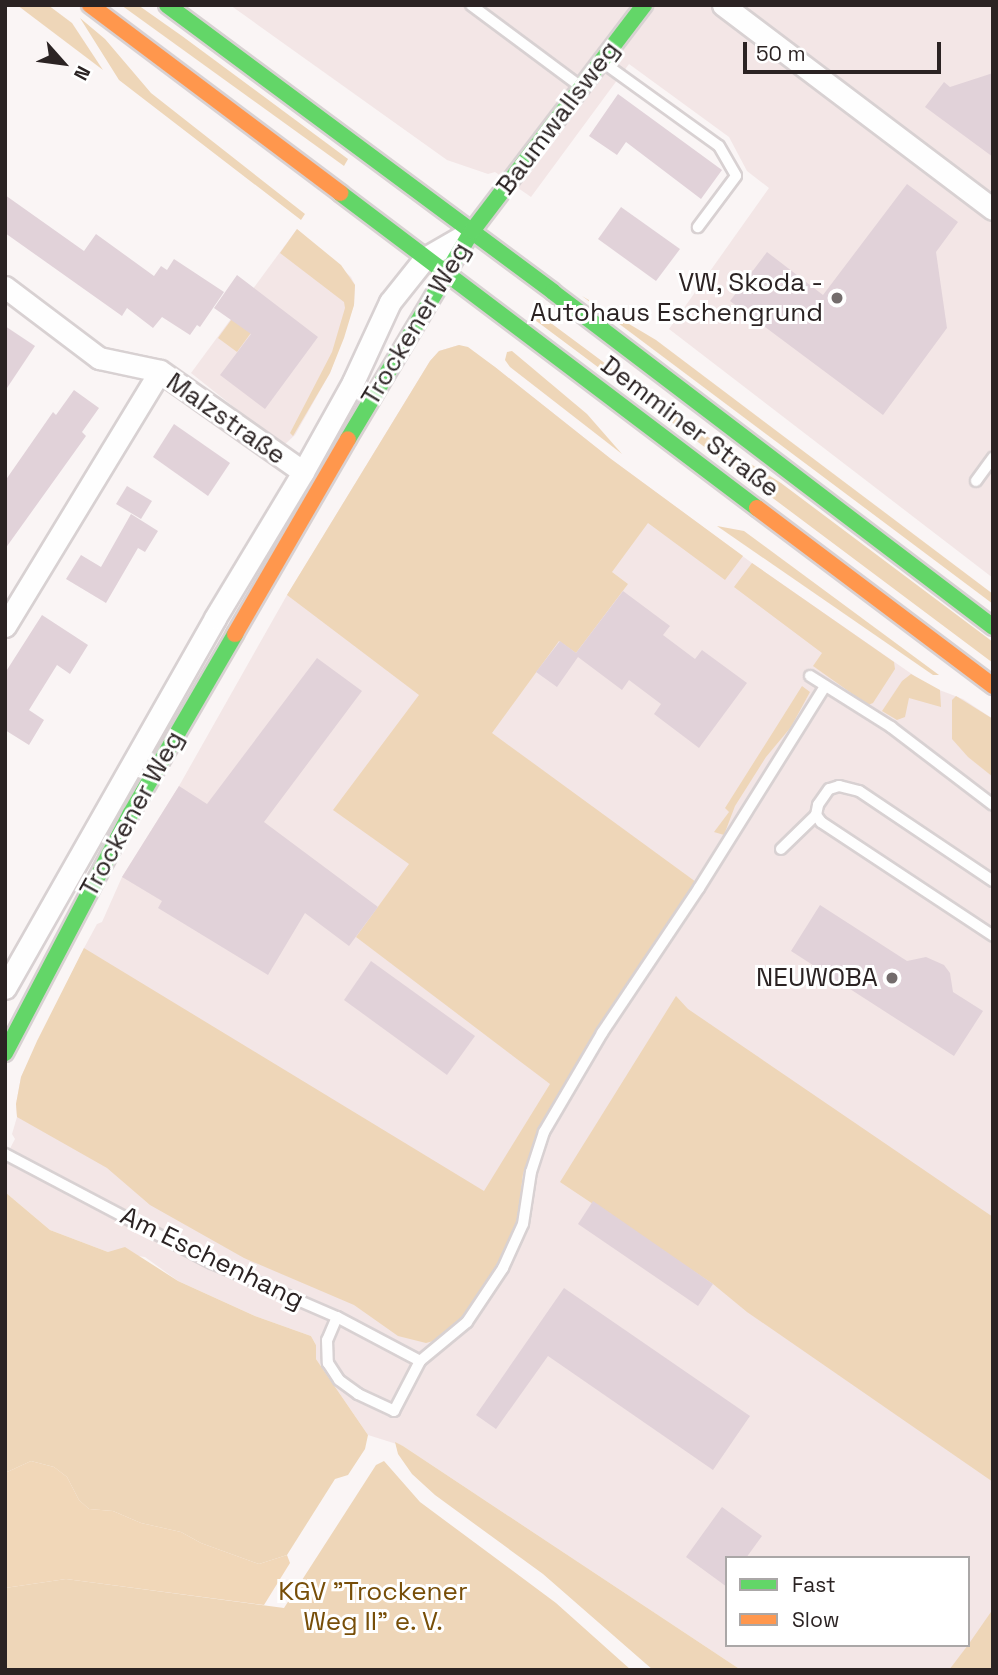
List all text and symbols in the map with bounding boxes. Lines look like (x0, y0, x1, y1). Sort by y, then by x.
north arrow (28, 28, 98, 98)
scale bar (746, 28, 944, 72)
street label: Baumwallsweg (490, 35, 626, 201)
text: 50 m (756, 40, 806, 67)
text: N (68, 62, 96, 85)
street label: Trockener Weg (355, 237, 477, 411)
place label: VW, Skoda - Autohaus Eschengrund (530, 267, 823, 328)
marker: VW, Skoda - Autohaus Eschengrund (829, 290, 845, 306)
street label: Demminer Straße (595, 350, 785, 504)
street label: Malzstraße (160, 366, 292, 472)
street label: Trockener Weg (73, 725, 191, 903)
place label: NEUWOBA (756, 962, 878, 994)
marker: NEUWOBA (884, 970, 900, 986)
street label: Am Eschenhang (115, 1200, 309, 1316)
legend (725, 1556, 970, 1647)
text: Fast (792, 1571, 836, 1598)
park label: KGV "Trockener Weg II" e. V. (278, 1576, 468, 1638)
text: Slow (792, 1606, 840, 1633)

